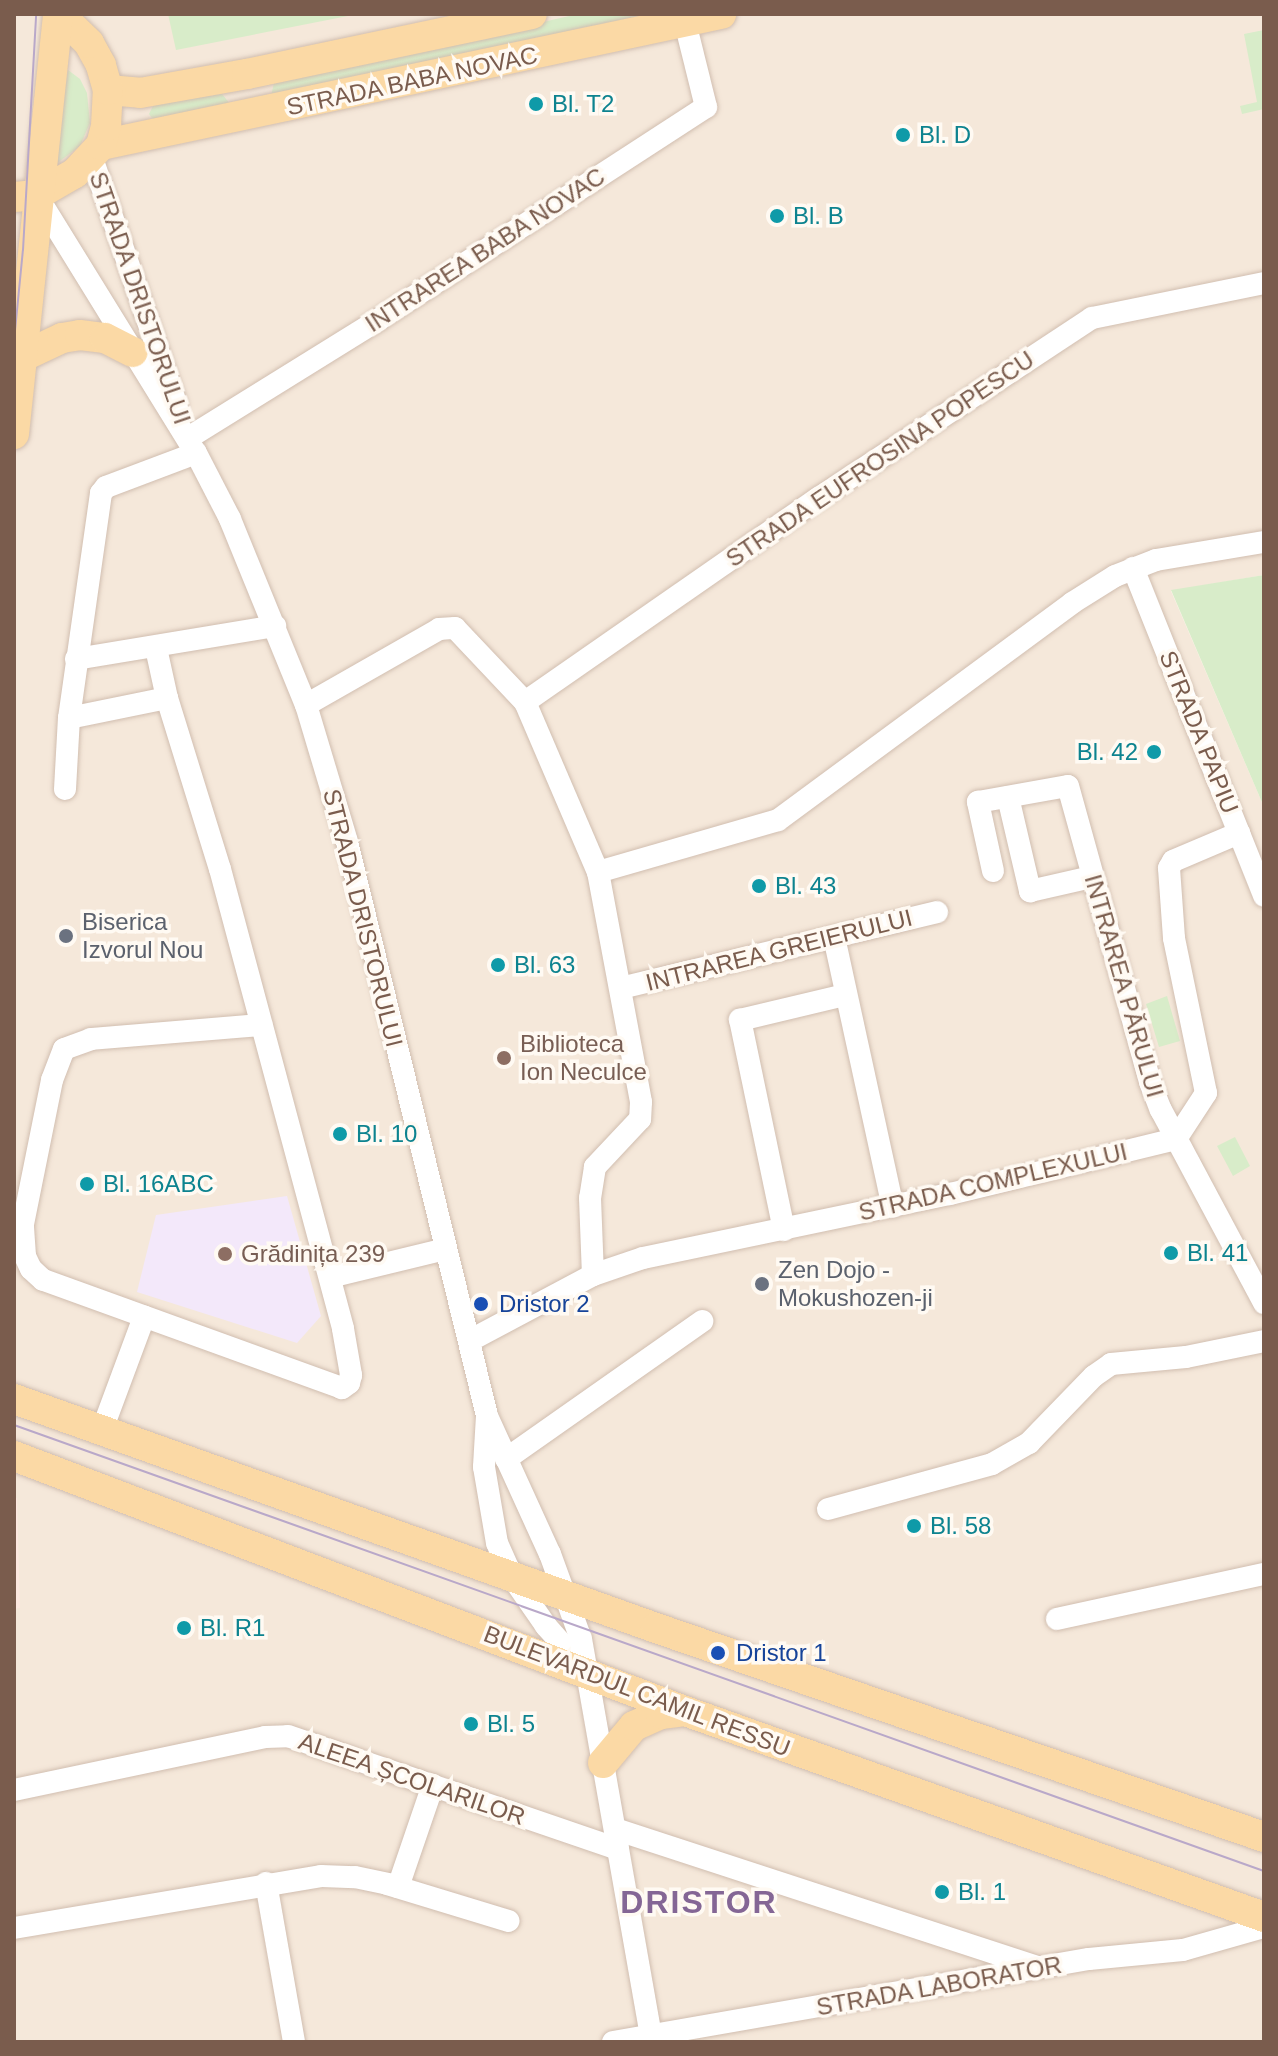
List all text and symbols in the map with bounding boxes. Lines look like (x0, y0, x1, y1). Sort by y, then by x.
street label: STRADA BABA NOVAC (283, 40, 541, 122)
place label: Bl. T2 (552, 90, 615, 118)
marker: Bl. T2 (527, 95, 545, 113)
place label: Bl. D (919, 121, 971, 149)
marker: Bl. D (894, 126, 912, 144)
street label: INTRAREA BABA NOVAC (359, 161, 611, 339)
street label: STRADA DRISTORULUI (83, 167, 197, 429)
place label: Bl. B (793, 202, 844, 230)
marker: Bl. B (768, 207, 786, 225)
street label: STRADA EUFROSINA POPESCU (719, 344, 1041, 574)
street label: STRADA PAPIU (1153, 646, 1245, 818)
place label: Bl. 42 (1077, 738, 1138, 766)
marker: Bl. 42 (1145, 743, 1163, 761)
street label: STRADA DRISTORULUI (317, 785, 409, 1051)
street label: INTRAREA PĂRULUI (1078, 871, 1170, 1101)
place label: Bl. 43 (775, 872, 836, 900)
marker: Bl. 43 (750, 877, 768, 895)
street label: INTRAREA GREIERULUI (642, 903, 916, 997)
place label: Biserica Izvorul Nou (82, 908, 203, 964)
marker: Biserica Izvorul Nou (57, 927, 75, 945)
place label: Bl. 63 (514, 951, 575, 979)
marker: Bl. 63 (489, 956, 507, 974)
place label: Biblioteca Ion Neculce (520, 1030, 647, 1086)
marker: Biblioteca Ion Neculce (495, 1049, 513, 1067)
place label: Bl. 10 (356, 1120, 417, 1148)
marker: Bl. 10 (331, 1125, 349, 1143)
street label: STRADA COMPLEXULUI (855, 1137, 1131, 1227)
place label: Bl. 16ABC (103, 1170, 214, 1198)
marker: Bl. 16ABC (78, 1175, 96, 1193)
place label: Bl. 41 (1187, 1239, 1248, 1267)
place label: Grădinița 239 (241, 1240, 385, 1268)
marker: Bl. 41 (1162, 1244, 1180, 1262)
marker: Grădinița 239 (216, 1245, 234, 1263)
place label: Zen Dojo - Mokushozen-ji (778, 1256, 933, 1312)
marker: Zen Dojo - Mokushozen-ji (753, 1275, 771, 1293)
place label: Dristor 2 (499, 1290, 590, 1318)
marker: Dristor 2 (470, 1293, 492, 1315)
place label: Bl. 58 (930, 1512, 991, 1540)
marker: Bl. 58 (905, 1517, 923, 1535)
place label: Bl. R1 (200, 1614, 265, 1642)
marker: Bl. R1 (175, 1619, 193, 1637)
street label: BULEVARDUL CAMIL RESSU (479, 1619, 795, 1763)
place label: Dristor 1 (736, 1639, 827, 1667)
marker: Dristor 1 (707, 1642, 729, 1664)
place label: Bl. 5 (487, 1710, 535, 1738)
marker: Bl. 5 (462, 1715, 480, 1733)
street label: ALEEA ȘCOLARILOR (294, 1727, 530, 1831)
place label: Bl. 1 (958, 1878, 1006, 1906)
district label: DRISTOR (620, 1883, 778, 1921)
marker: Bl. 1 (933, 1883, 951, 1901)
street label: STRADA LABORATOR (813, 1950, 1065, 2022)

